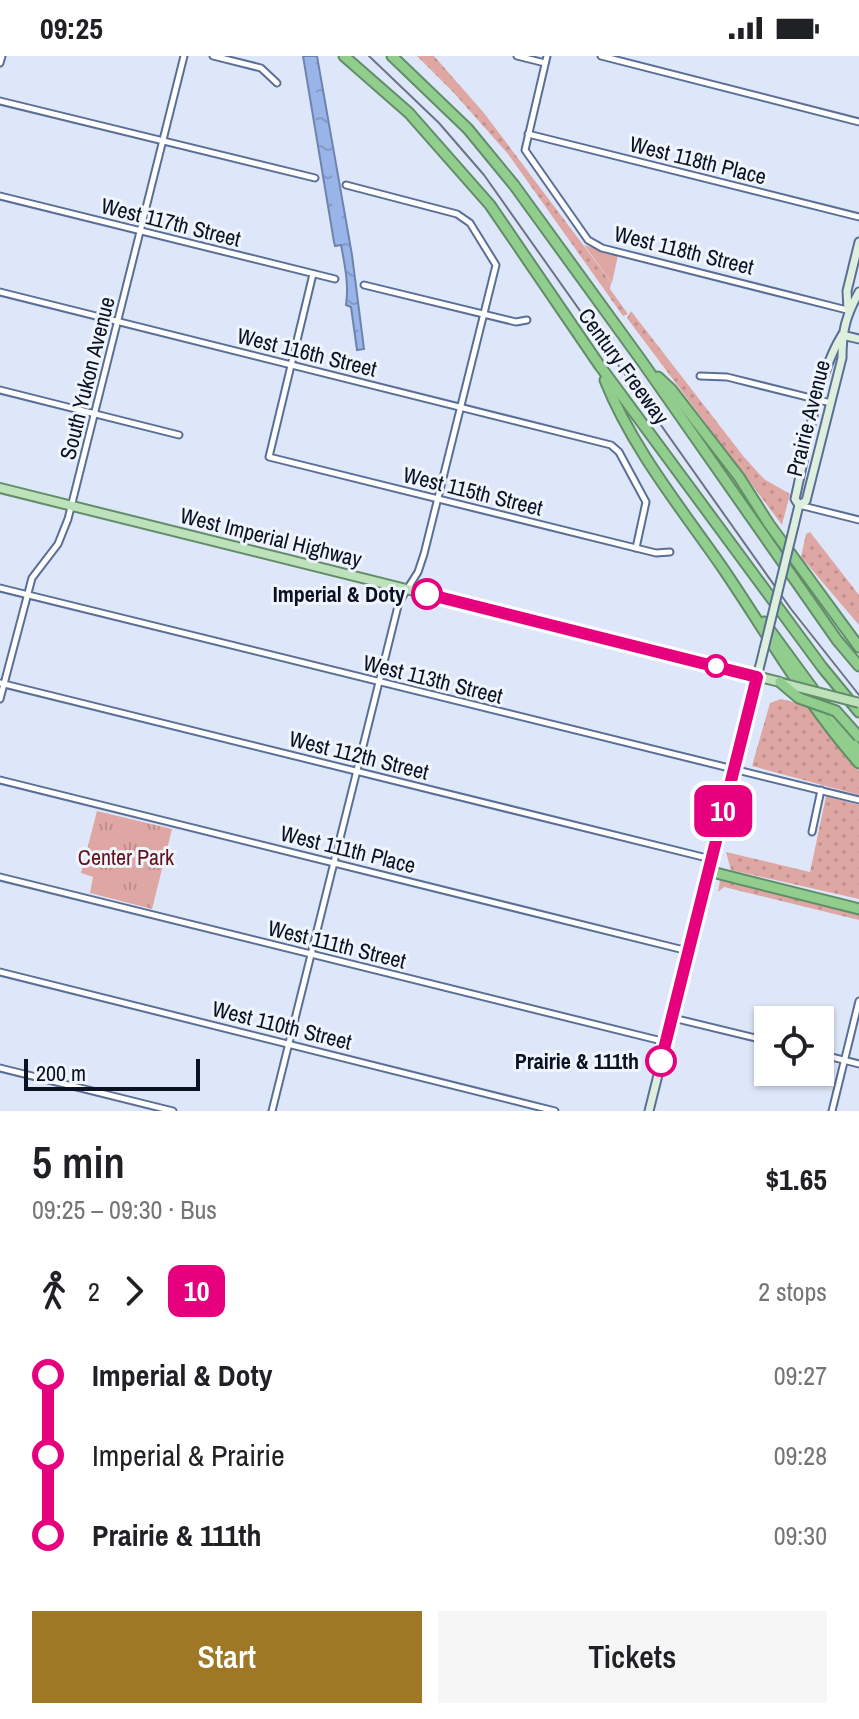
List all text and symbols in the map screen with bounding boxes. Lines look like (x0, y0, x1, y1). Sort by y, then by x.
text: 09:25 (40, 8, 103, 48)
street label: West 118th Place (627, 129, 769, 191)
street label: West 117th Street (98, 190, 244, 254)
street label: West 118th Street (611, 218, 757, 282)
street label: South Yukon Avenue (52, 293, 122, 463)
street label: Century Freeway (571, 302, 677, 430)
street label: West 116th Street (234, 320, 380, 384)
street label: Prairie Avenue (779, 357, 837, 479)
street label: West 115th Street (400, 459, 546, 523)
street label: West Imperial Highway (177, 500, 365, 574)
place label: Imperial & Doty (273, 579, 405, 609)
marker: Imperial & Doty (412, 579, 442, 609)
street label: West 113th Street (360, 647, 506, 711)
unlabelled marker (705, 655, 727, 677)
street label: West 112th Street (286, 723, 432, 787)
line badge: 10 (687, 785, 759, 837)
text: 10 (710, 792, 736, 830)
street label: West 111th Place (277, 818, 419, 880)
park label: Center Park (78, 842, 175, 872)
street label: West 111th Street (265, 912, 409, 976)
street label: West 110th Street (209, 993, 355, 1057)
map controls (754, 1006, 834, 1086)
button: locate (754, 1006, 834, 1086)
place label: Prairie & 111th (515, 1046, 639, 1076)
marker: Prairie & 111th (646, 1046, 676, 1076)
scale bar (24, 1055, 200, 1091)
text: 200 m (36, 1058, 86, 1088)
text: 5 min (32, 1132, 125, 1192)
text: $1.65 (765, 1159, 827, 1199)
text: 09:25 – 09:30 · Bus (32, 1192, 217, 1227)
icon: walk (32, 1269, 76, 1313)
icon: forward (112, 1269, 156, 1313)
text: 10 (184, 1272, 209, 1310)
text: 2 (88, 1274, 100, 1309)
text: 2 stops (758, 1274, 827, 1309)
text: Imperial & Doty (92, 1355, 272, 1395)
text: 09:27 (774, 1358, 827, 1393)
text: Imperial & Prairie (92, 1435, 285, 1475)
text: 09:28 (774, 1438, 827, 1473)
text: Prairie & 111th (92, 1515, 262, 1555)
text: 09:30 (774, 1518, 827, 1553)
button: Start (32, 1611, 422, 1703)
button: Tickets (438, 1611, 827, 1703)

